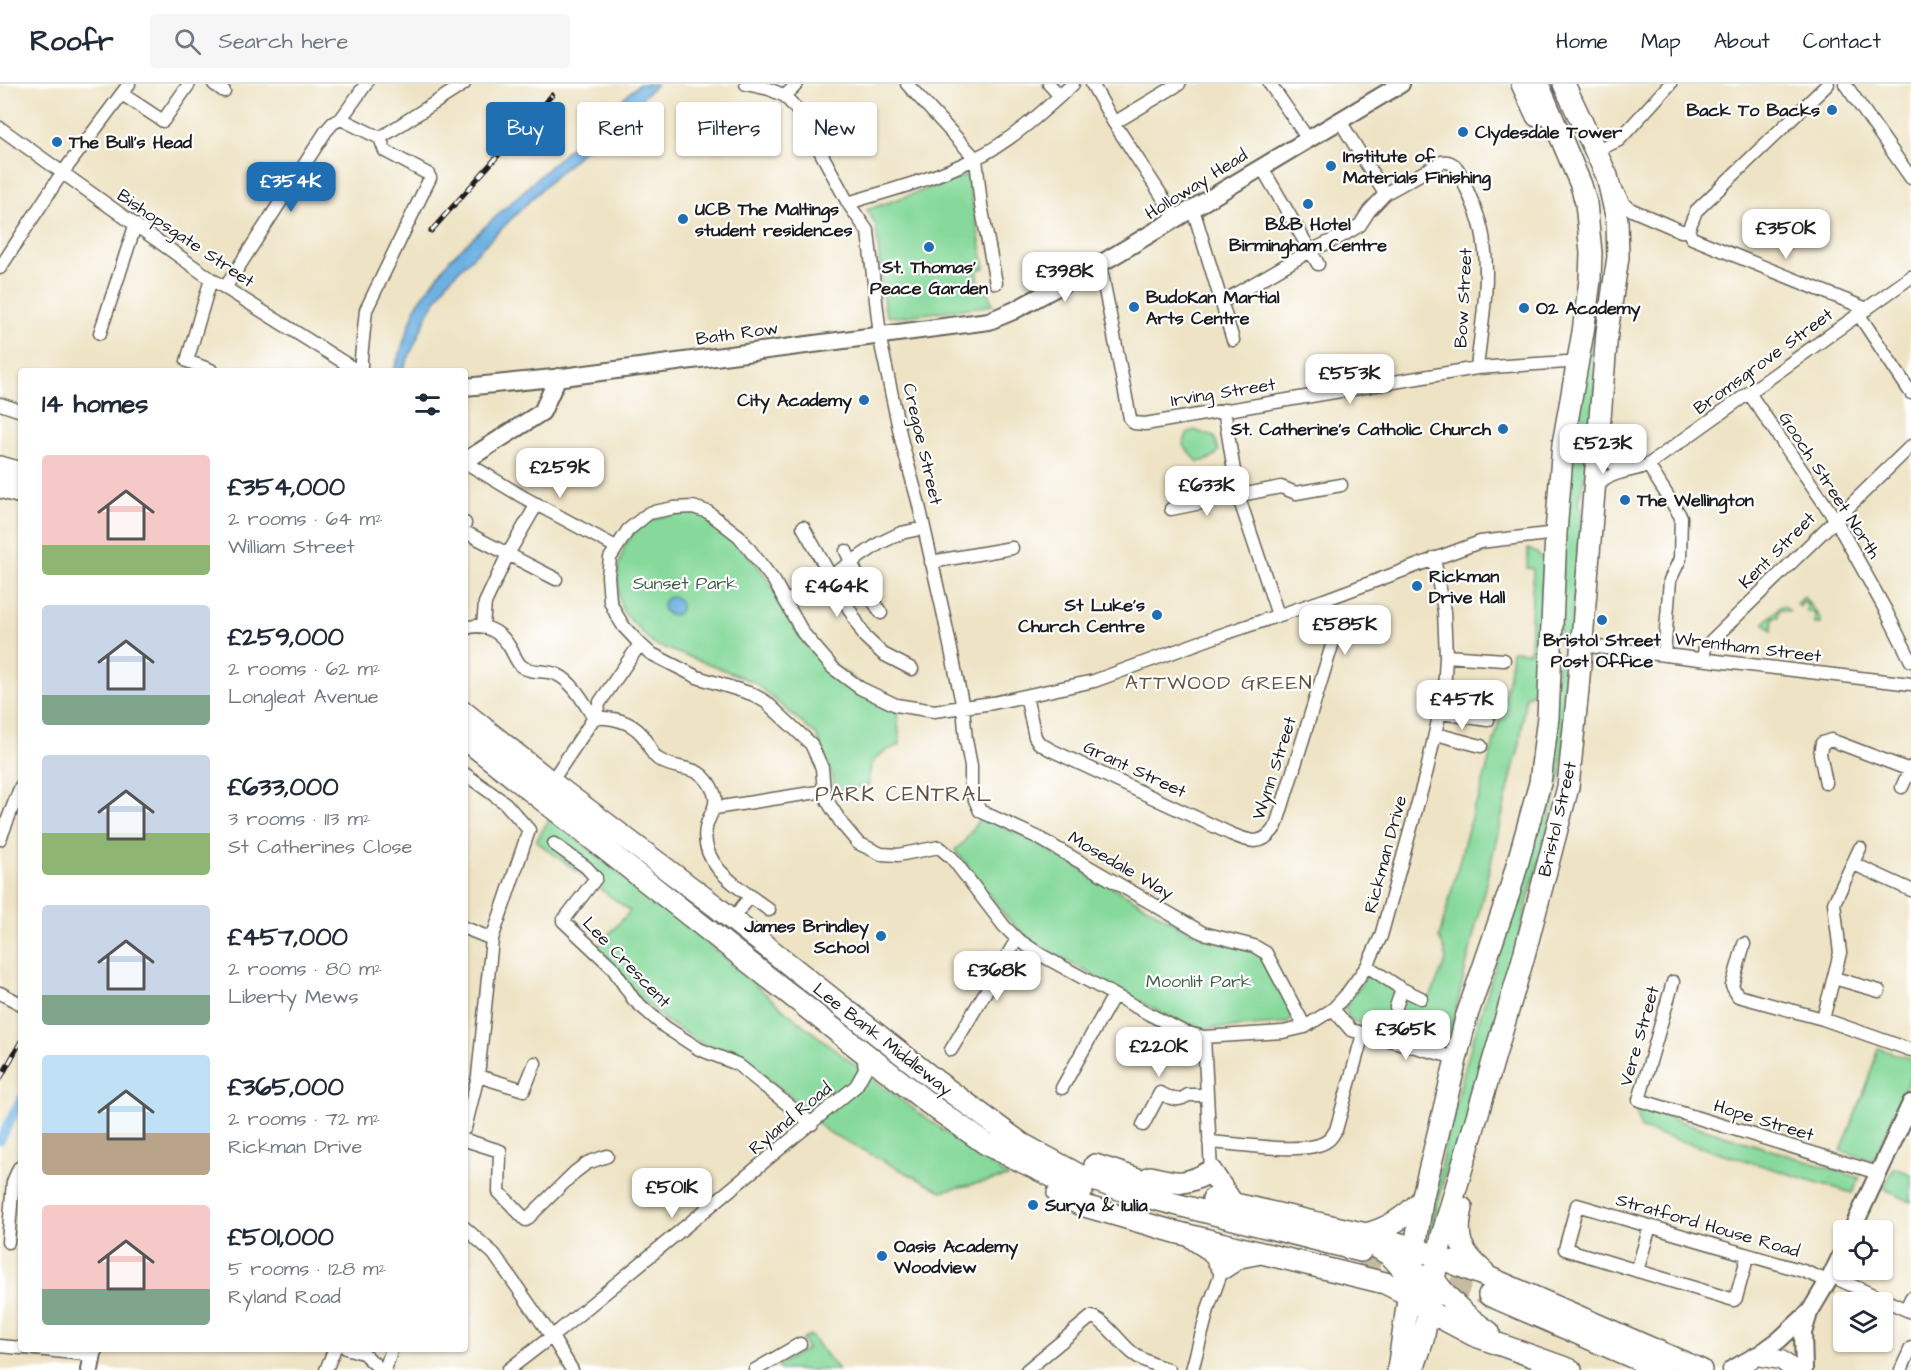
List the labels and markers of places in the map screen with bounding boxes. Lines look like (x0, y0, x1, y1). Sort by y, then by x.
place label: Back To Backs (1686, 98, 1820, 123)
marker: Back To Backs (1825, 103, 1839, 117)
place label: Clydesdale Tower (1475, 120, 1622, 146)
marker: Clydesdale Tower (1456, 125, 1470, 139)
place label: The Bull's Head (68, 130, 193, 155)
marker: The Bull's Head (50, 135, 64, 149)
place label: Institute of Materials Finishing (1343, 144, 1492, 191)
marker: Institute of Materials Finishing (1324, 159, 1338, 173)
pin: £354K (249, 162, 333, 213)
place label: UCB The Maltings student residences (695, 197, 852, 243)
marker: B&B Hotel Birmingham Centre (1301, 197, 1315, 211)
pin: £350K (1744, 209, 1828, 260)
marker: UCB The Maltings student residences (676, 212, 690, 226)
place label: B&B Hotel Birmingham Centre (1229, 212, 1387, 259)
marker: St. Thomas' Peace Garden (922, 240, 936, 254)
pin: £398K (1023, 252, 1107, 303)
place label: St. Thomas' Peace Garden (870, 255, 988, 301)
place label: BudoKan Martial Arts Centre (1146, 285, 1280, 331)
place label: O2 Academy (1536, 296, 1641, 322)
marker: BudoKan Martial Arts Centre (1127, 300, 1141, 314)
marker: O2 Academy (1517, 301, 1531, 315)
pin: £553K (1308, 354, 1392, 405)
place label: City Academy (737, 388, 852, 414)
marker: City Academy (857, 393, 871, 407)
place label: St. Catherine's Catholic Church (1230, 417, 1492, 442)
marker: St. Catherine's Catholic Church (1496, 422, 1510, 436)
pin: £523K (1561, 424, 1645, 475)
pin: £259K (518, 448, 602, 499)
pin: £633K (1165, 466, 1249, 517)
place label: The Wellington (1636, 488, 1754, 514)
marker: The Wellington (1618, 493, 1632, 507)
place label: Rickman Drive Hall (1429, 564, 1505, 610)
pin: £464K (795, 567, 879, 618)
marker: Rickman Drive Hall (1410, 579, 1424, 593)
place label: St Luke's Church Centre (1018, 593, 1145, 639)
pin: £585K (1303, 605, 1387, 656)
marker: St Luke's Church Centre (1150, 608, 1164, 622)
marker: Bristol Street Post Office (1595, 613, 1609, 627)
place label: Bristol Street Post Office (1543, 628, 1661, 674)
pin: £457K (1420, 680, 1504, 731)
place label: James Brindley School (743, 914, 869, 960)
marker: James Brindley School (874, 929, 888, 943)
pin: £368K (955, 951, 1039, 1002)
pin: £365K (1364, 1010, 1448, 1061)
pin: £220K (1117, 1027, 1201, 1078)
pin: £501K (630, 1168, 714, 1219)
place label: Surya & Iulia (1044, 1193, 1149, 1219)
marker: Surya & Iulia (1026, 1198, 1040, 1212)
place label: Oasis Academy Woodview (893, 1234, 1018, 1280)
marker: Oasis Academy Woodview (875, 1249, 889, 1263)

